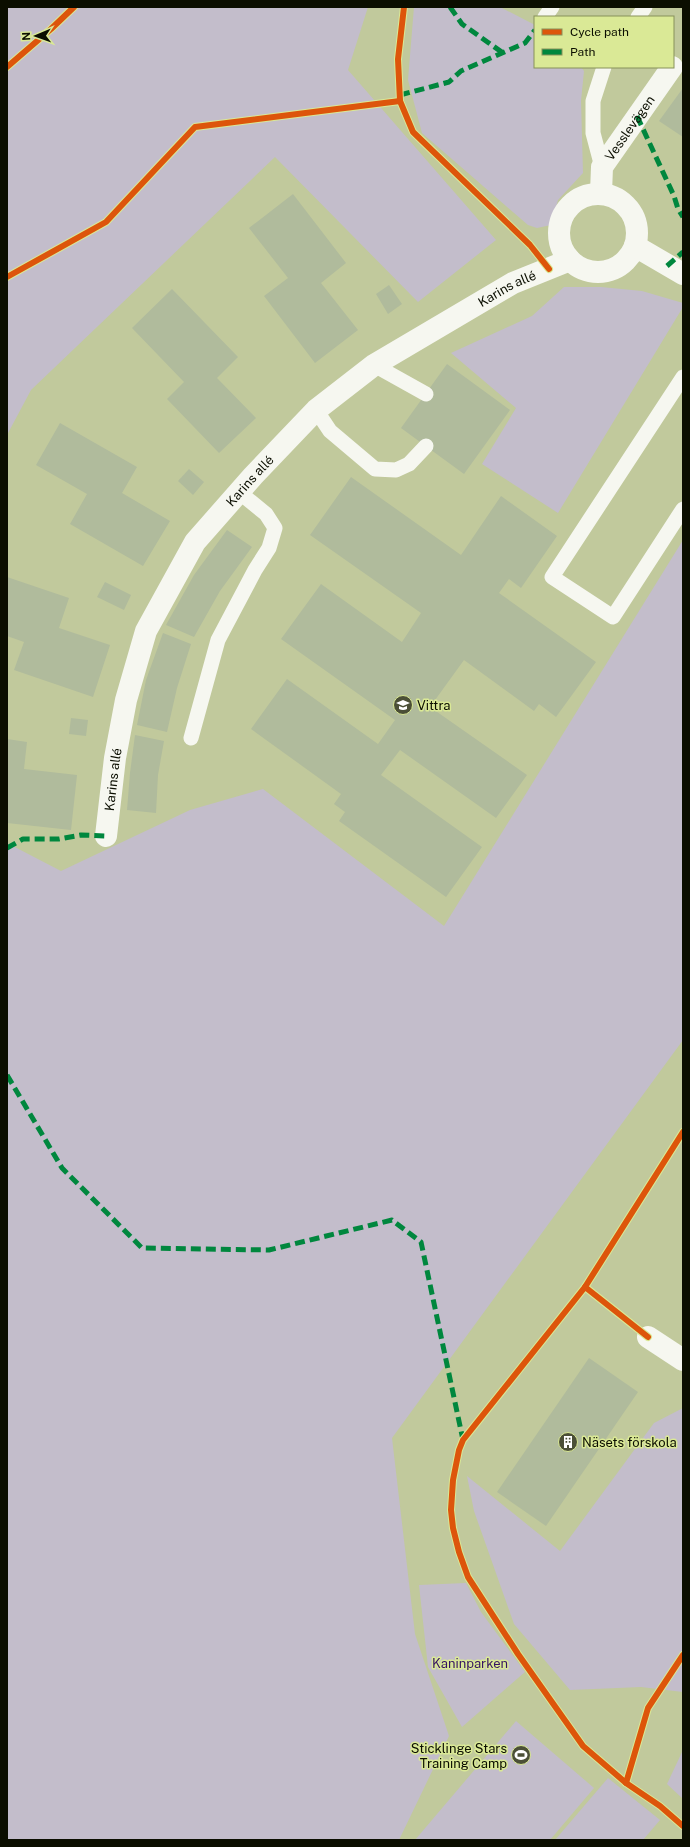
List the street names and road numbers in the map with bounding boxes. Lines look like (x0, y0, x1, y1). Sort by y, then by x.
street label: Vesslevägen (602, 92, 657, 163)
street label: Karins allé (475, 267, 538, 310)
street label: Karins allé (223, 452, 276, 509)
street label: Karins allé (101, 747, 124, 812)

